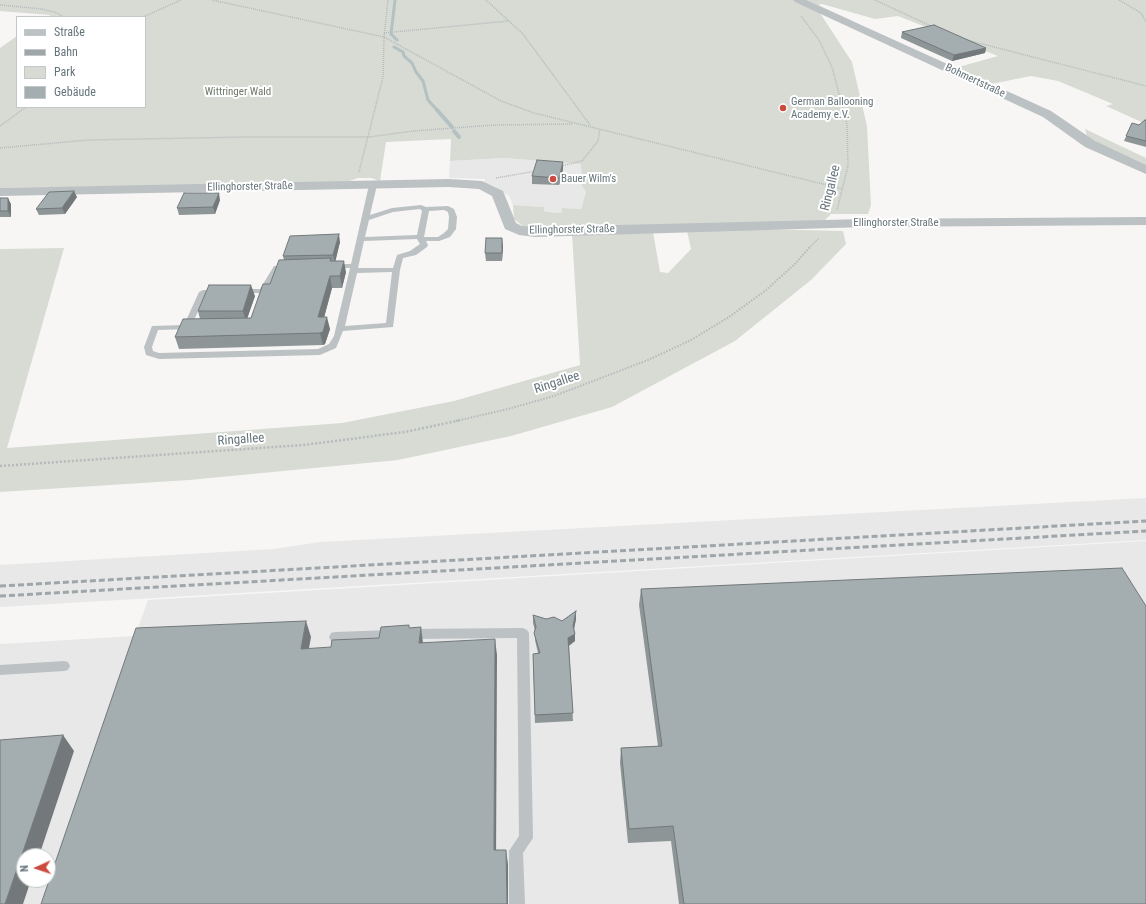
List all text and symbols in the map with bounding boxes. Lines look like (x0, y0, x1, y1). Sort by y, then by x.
legend (16, 16, 146, 108)
text: Straße (54, 25, 85, 39)
text: Bahn (54, 45, 78, 59)
street label: Bohmertstraße (943, 61, 1007, 101)
text: Park (54, 65, 75, 79)
text: Gebäude (54, 85, 96, 99)
park label: Wittringer Wald (205, 85, 271, 99)
place label: German Ballooning Academy e.V. (791, 95, 873, 121)
marker: German Ballooning Academy e.V. (778, 103, 788, 113)
street label: Ringallee (818, 163, 844, 213)
place label: Bauer Wilm's (561, 172, 616, 186)
marker: Bauer Wilm's (548, 174, 558, 184)
street label: Ellinghorster Straße (207, 180, 293, 194)
street label: Ellinghorster Straße (853, 216, 939, 230)
street label: Ellinghorster Straße (529, 223, 615, 237)
street label: Ringallee (532, 368, 582, 398)
street label: Ringallee (217, 431, 265, 449)
north arrow (16, 848, 56, 888)
text: N (18, 865, 31, 872)

